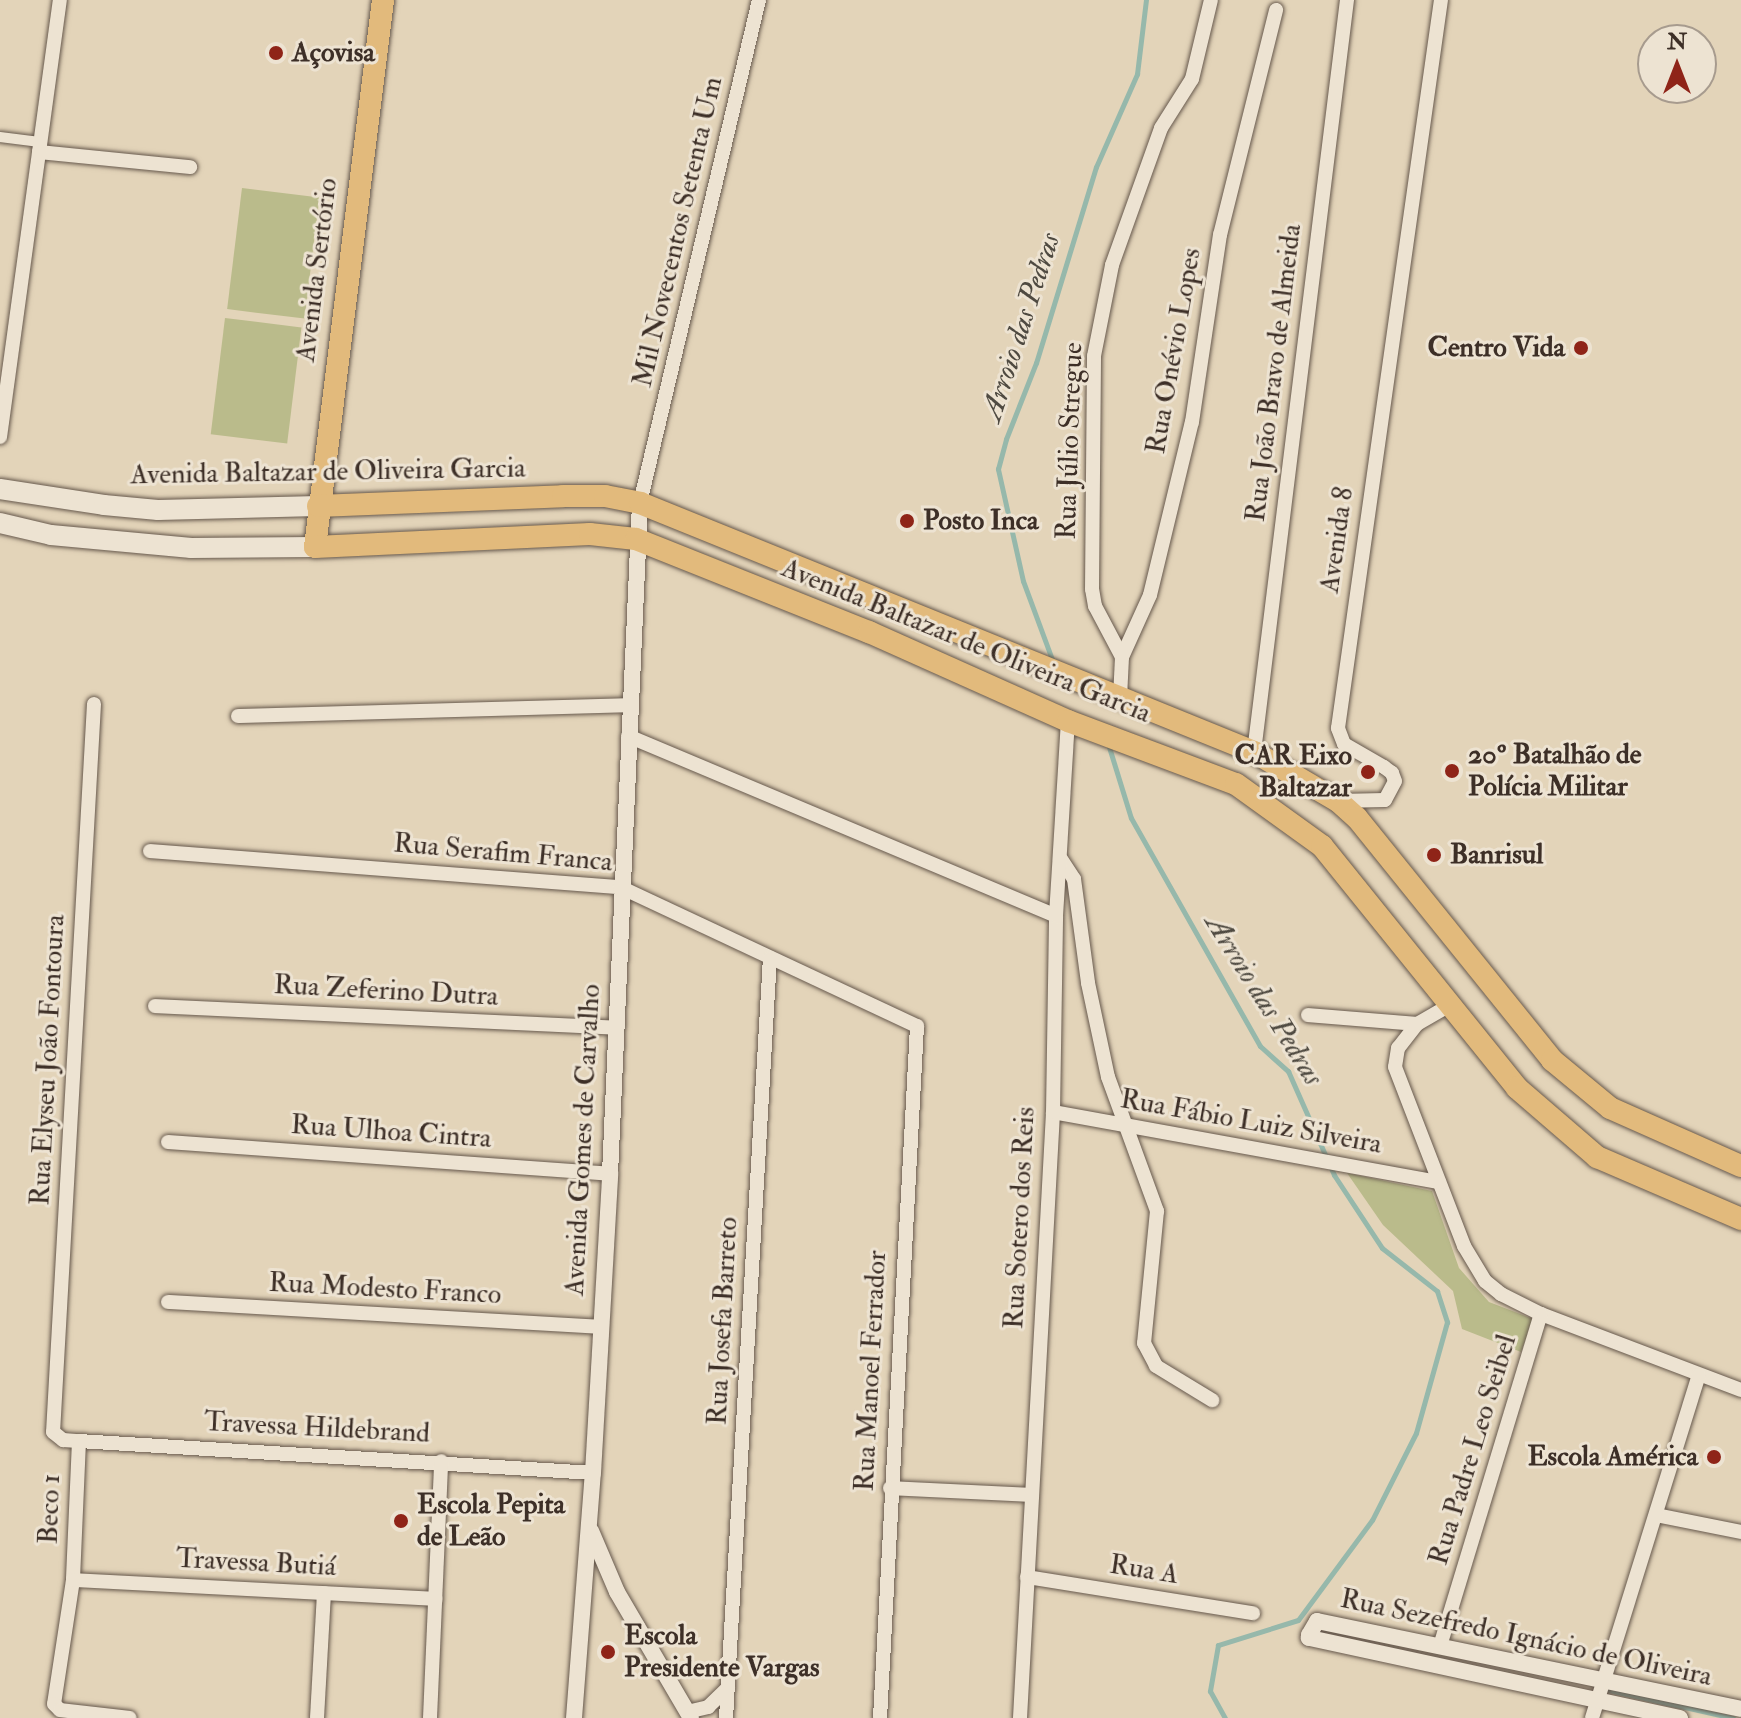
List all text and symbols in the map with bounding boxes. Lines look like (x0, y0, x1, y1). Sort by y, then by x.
north arrow (1637, 24, 1717, 104)
text: N (1667, 28, 1687, 56)
place label: Açovisa (292, 36, 375, 70)
marker: Açovisa (267, 44, 285, 62)
street label: Mil Novecentos Setenta Um (626, 74, 730, 390)
street label: Avenida Sertório (289, 176, 345, 364)
street label: Rua João Bravo de Almeida (1239, 222, 1309, 524)
water label: Arroio das Pedras (974, 229, 1068, 425)
street label: Rua Onévio Lopes (1139, 245, 1209, 457)
place label: Centro Vida (1427, 331, 1565, 365)
marker: Centro Vida (1572, 339, 1590, 357)
street label: Rua Júlio Stregue (1050, 342, 1090, 540)
street label: Avenida Baltazar de Oliveira Garcia (130, 452, 526, 492)
street label: Avenida 8 (1313, 485, 1361, 595)
place label: Posto Inca (923, 504, 1038, 538)
marker: Posto Inca (898, 512, 916, 530)
street label: Avenida Baltazar de Oliveira Garcia (776, 551, 1156, 731)
place label: 20º Batalhão de Polícia Militar (1468, 738, 1642, 804)
place label: CAR Eixo Baltazar (1235, 739, 1352, 805)
marker: 20º Batalhão de Polícia Militar (1443, 762, 1461, 780)
marker: CAR Eixo Baltazar (1359, 763, 1377, 781)
street label: Rua Serafim Franca (392, 827, 614, 879)
place label: Banrisul (1450, 838, 1543, 872)
marker: Banrisul (1425, 846, 1443, 864)
water label: Arroio das Pedras (1197, 908, 1331, 1092)
street label: Rua Elyseu João Fontoura (24, 914, 72, 1206)
street label: Rua Zeferino Dutra (273, 968, 499, 1014)
street label: Avenida Gomes de Carvalho (558, 983, 608, 1297)
street label: Rua Fábio Luiz Silveira (1118, 1082, 1384, 1162)
street label: Rua Sotero dos Reis (997, 1106, 1043, 1330)
street label: Rua Ulhoa Cintra (290, 1108, 492, 1156)
street label: Rua Josefa Barreto (701, 1216, 745, 1426)
street label: Rua Manoel Ferrador (848, 1250, 894, 1492)
street label: Rua Modesto Franco (268, 1266, 502, 1312)
street label: Rua Padre Leo Seibel (1422, 1331, 1524, 1569)
street label: Travessa Hildebrand (203, 1405, 431, 1451)
place label: Escola América (1527, 1440, 1698, 1474)
marker: Escola América (1705, 1448, 1723, 1466)
street label: Beco 1 (32, 1473, 68, 1545)
place label: Escola Pepita de Leão (417, 1488, 565, 1554)
marker: Escola Pepita de Leão (392, 1512, 410, 1530)
street label: Travessa Butiá (175, 1542, 337, 1584)
street label: Rua A (1107, 1548, 1181, 1592)
street label: Rua Sezefredo Ignácio de Oliveira (1337, 1582, 1715, 1694)
place label: Escola Presidente Vargas (624, 1619, 820, 1685)
marker: Escola Presidente Vargas (599, 1643, 617, 1661)

